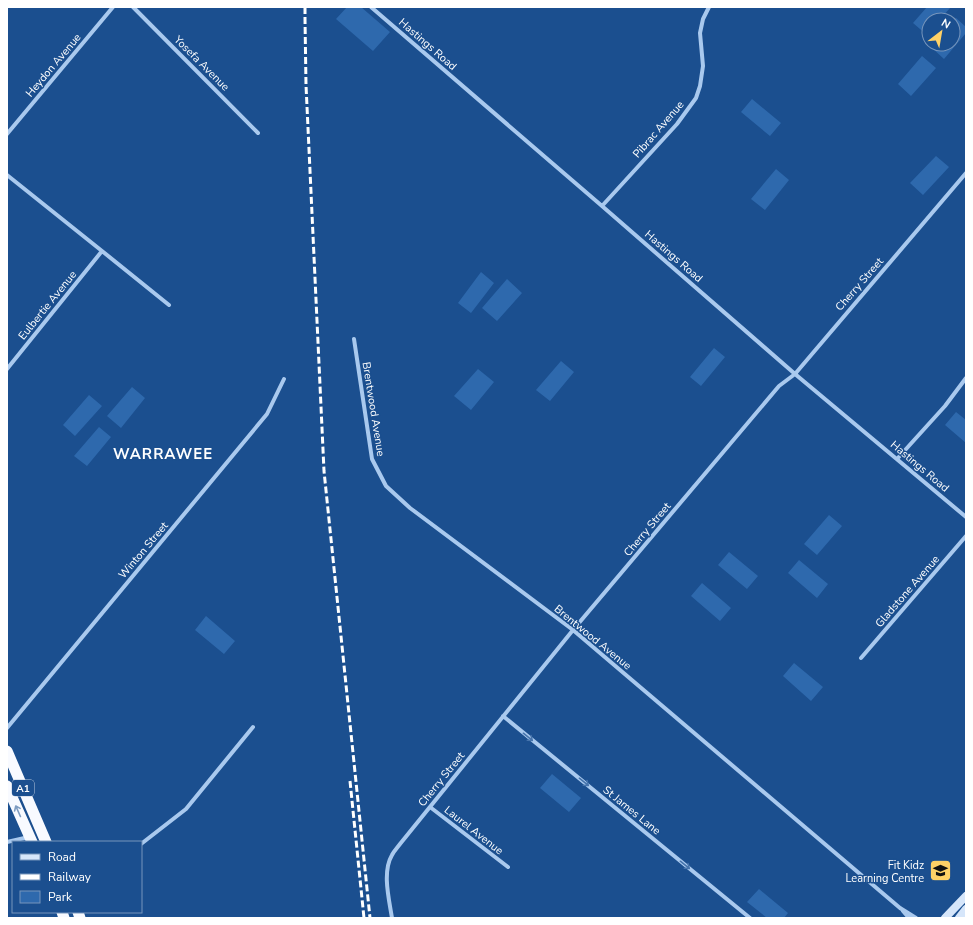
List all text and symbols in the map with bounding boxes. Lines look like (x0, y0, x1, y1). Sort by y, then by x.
north arrow (921, 12, 961, 52)
street label: Hastings Road (395, 15, 460, 74)
text: N (939, 15, 953, 32)
street label: Heydon Avenue (22, 30, 85, 100)
street label: Yosefa Avenue (170, 32, 233, 94)
street label: Pibrac Avenue (629, 98, 687, 161)
street label: Hastings Road (641, 227, 706, 286)
street label: Cherry Street (832, 254, 887, 314)
street label: Eulbertie Avenue (15, 268, 80, 343)
street label: Brentwood Avenue (359, 361, 388, 458)
street label: Hastings Road (887, 437, 952, 495)
district label: WARRAWEE (113, 444, 213, 464)
street label: Cherry Street (620, 499, 675, 559)
street label: Winton Street (115, 519, 172, 582)
street label: Gladstone Avenue (872, 552, 943, 631)
street label: Brentwood Avenue (551, 602, 635, 673)
one-way arrow (523, 733, 534, 741)
street label: Cherry Street (415, 749, 468, 810)
one-way arrow (579, 778, 590, 787)
road number: A1 (12, 780, 34, 796)
street label: St James Lane (600, 782, 664, 838)
street label: Laurel Avenue (441, 803, 506, 858)
one-way arrow (14, 805, 21, 817)
legend (12, 841, 142, 913)
text: Road (48, 849, 76, 865)
place label: Fit Kidz Learning Centre (845, 858, 924, 886)
school or university icon: Fit Kidz Learning Centre (927, 858, 953, 884)
one-way arrow (679, 860, 690, 869)
text: Railway (48, 869, 92, 885)
text: Park (48, 889, 73, 905)

